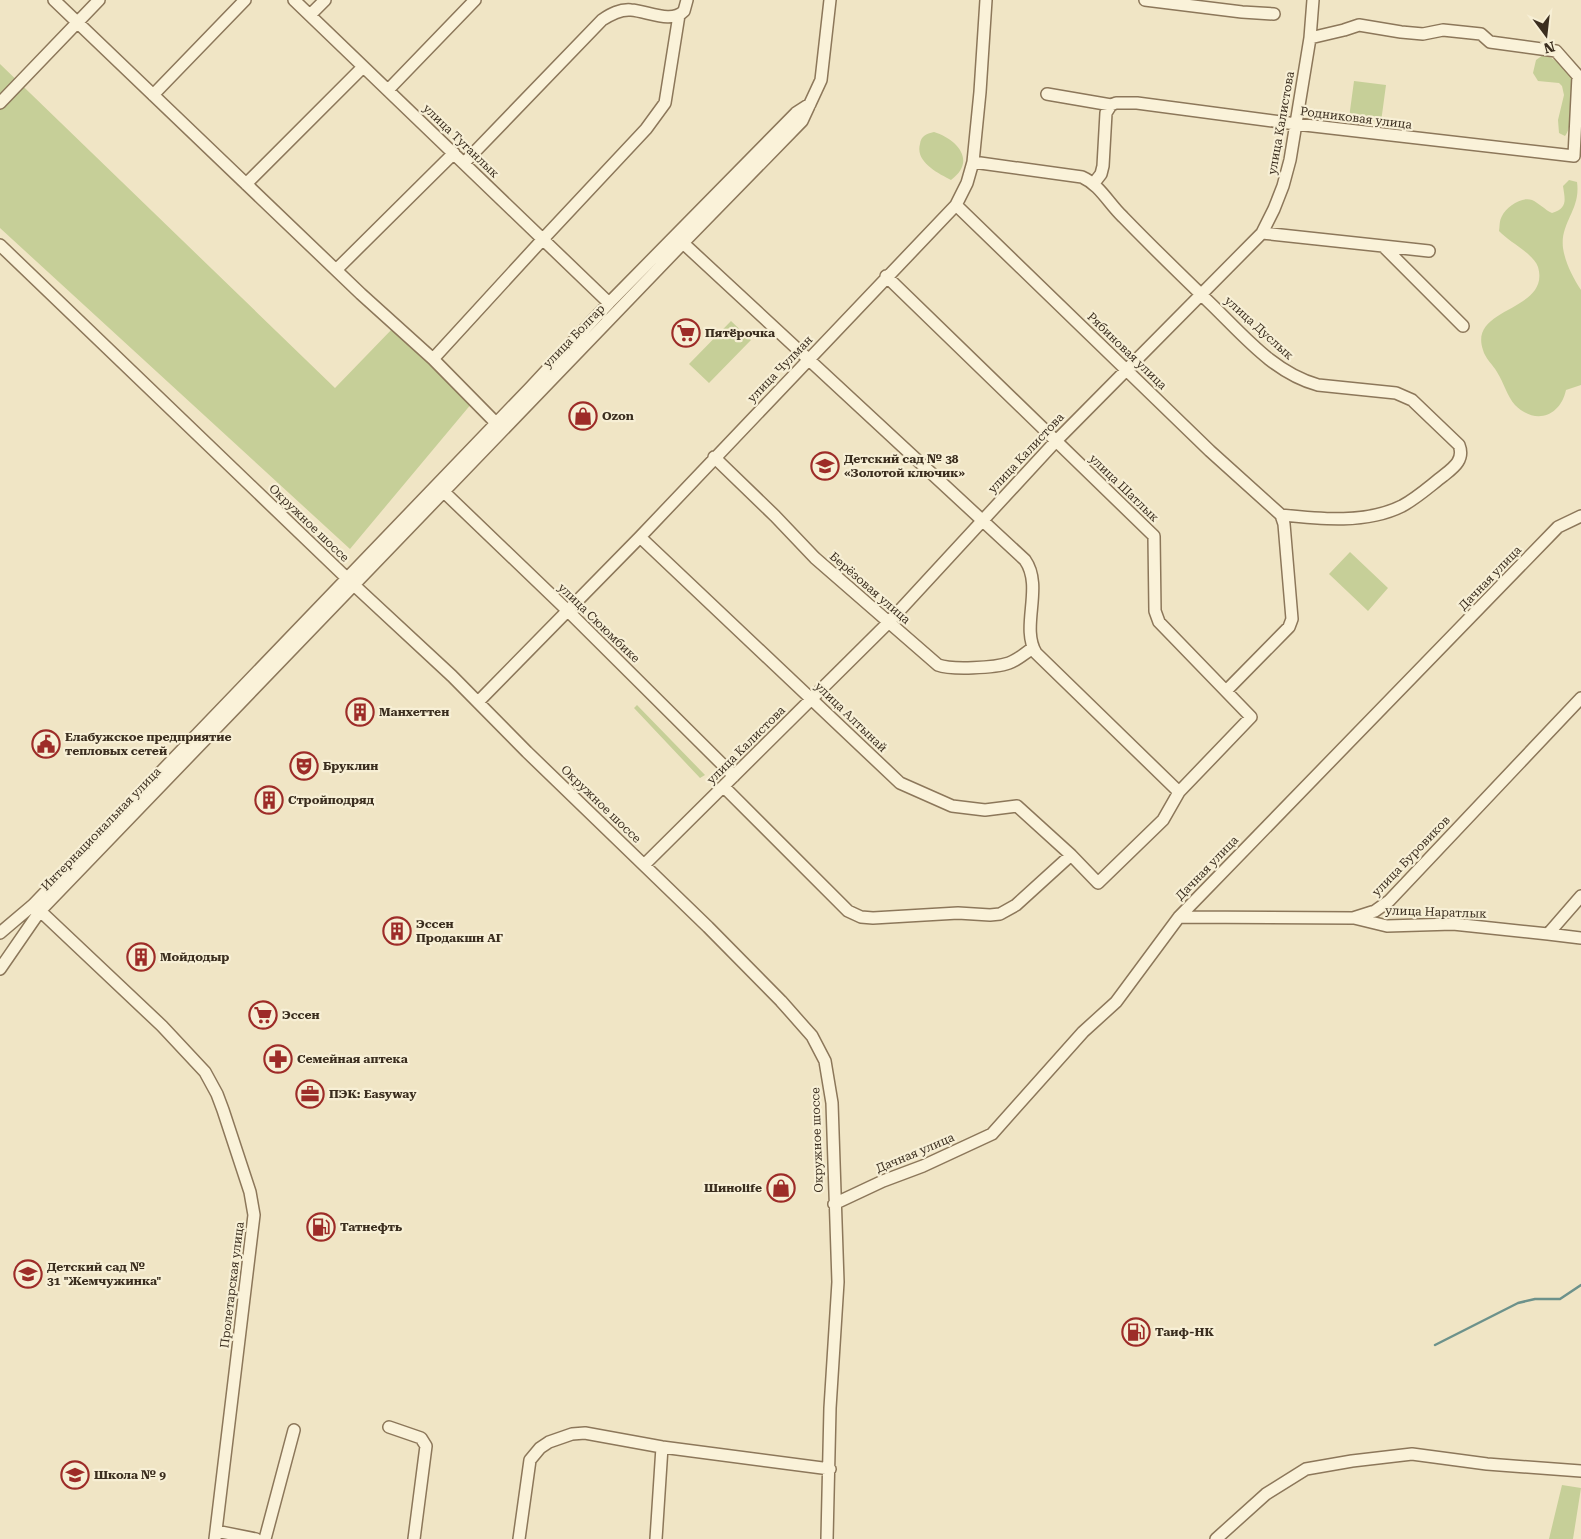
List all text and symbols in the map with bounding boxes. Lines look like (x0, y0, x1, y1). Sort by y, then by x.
north arrow (1521, 10, 1571, 60)
text: N (1542, 38, 1557, 57)
street label: улица Калистова (1265, 70, 1297, 176)
street label: улица Туганлык (420, 101, 502, 181)
street label: Родниковая улица (1299, 104, 1413, 132)
street label: улица Дуслык (1222, 293, 1297, 363)
street label: улица Болгар (540, 301, 608, 371)
street label: Рябиновая улица (1084, 310, 1170, 393)
supermarket icon: Пятёрочка (671, 318, 701, 348)
place label: Пятёрочка (705, 326, 775, 340)
street label: улица Чулман (745, 333, 816, 405)
shop icon: Ozon (568, 401, 598, 431)
place label: Ozon (602, 409, 634, 423)
street label: улица Калистова (985, 410, 1067, 496)
school or university icon: Детский сад № 38 «Золотой ключик» (810, 451, 840, 481)
street label: улица Шатлык (1086, 451, 1162, 525)
place label: Детский сад № 38 «Золотой ключик» (844, 452, 966, 480)
street label: Окружное шоссе (266, 481, 352, 565)
street label: Дачная улица (1456, 543, 1525, 613)
street label: Берёзовая улица (827, 549, 914, 627)
street label: улица Сююмбике (555, 580, 643, 666)
street label: улица Алтынай (812, 679, 890, 755)
building icon: Манхеттен (345, 697, 375, 727)
street label: улица Калистова (704, 703, 788, 787)
place label: Манхеттен (379, 705, 449, 719)
public building icon: Елабужское предприятие тепловых сетей (31, 729, 61, 759)
place label: Елабужское предприятие тепловых сетей (65, 730, 232, 758)
theatre icon: Бруклин (289, 751, 319, 781)
place label: Бруклин (323, 759, 378, 773)
street label: Окружное шоссе (558, 762, 644, 846)
street label: Интернациональная улица (38, 764, 164, 894)
building icon: Стройподряд (254, 785, 284, 815)
place label: Стройподряд (288, 793, 375, 807)
street label: улица Буровиков (1369, 813, 1453, 899)
street label: Дачная улица (1173, 833, 1242, 903)
street label: улица Наратлык (1385, 903, 1487, 921)
building icon: Эссен Продакшн АГ (382, 916, 412, 946)
place label: Эссен Продакшн АГ (416, 917, 503, 945)
building icon: Мойдодыр (126, 942, 156, 972)
place label: Мойдодыр (160, 950, 229, 964)
supermarket icon: Эссен (248, 1000, 278, 1030)
place label: Эссен (282, 1008, 320, 1022)
pharmacy icon: Семейная аптека (263, 1044, 293, 1074)
place label: Семейная аптека (297, 1052, 408, 1066)
office icon: ПЭК: Easyway (295, 1079, 325, 1109)
place label: ПЭК: Easyway (329, 1087, 417, 1101)
street label: Окружное шоссе (808, 1087, 826, 1193)
street label: Дачная улица (874, 1130, 957, 1176)
shop icon: Шиноlife (766, 1173, 796, 1203)
place label: Шиноlife (704, 1181, 762, 1195)
fuel station icon: Татнефть (306, 1212, 336, 1242)
place label: Татнефть (340, 1220, 402, 1234)
street label: Пролетарская улица (217, 1221, 247, 1349)
school or university icon: Детский сад № 31 "Жемчужинка" (13, 1259, 43, 1289)
place label: Детский сад № 31 "Жемчужинка" (47, 1260, 161, 1288)
fuel station icon: Таиф-НК (1121, 1317, 1151, 1347)
place label: Таиф-НК (1155, 1325, 1215, 1339)
school or university icon: Школа № 9 (60, 1460, 90, 1490)
place label: Школа № 9 (94, 1468, 166, 1482)

